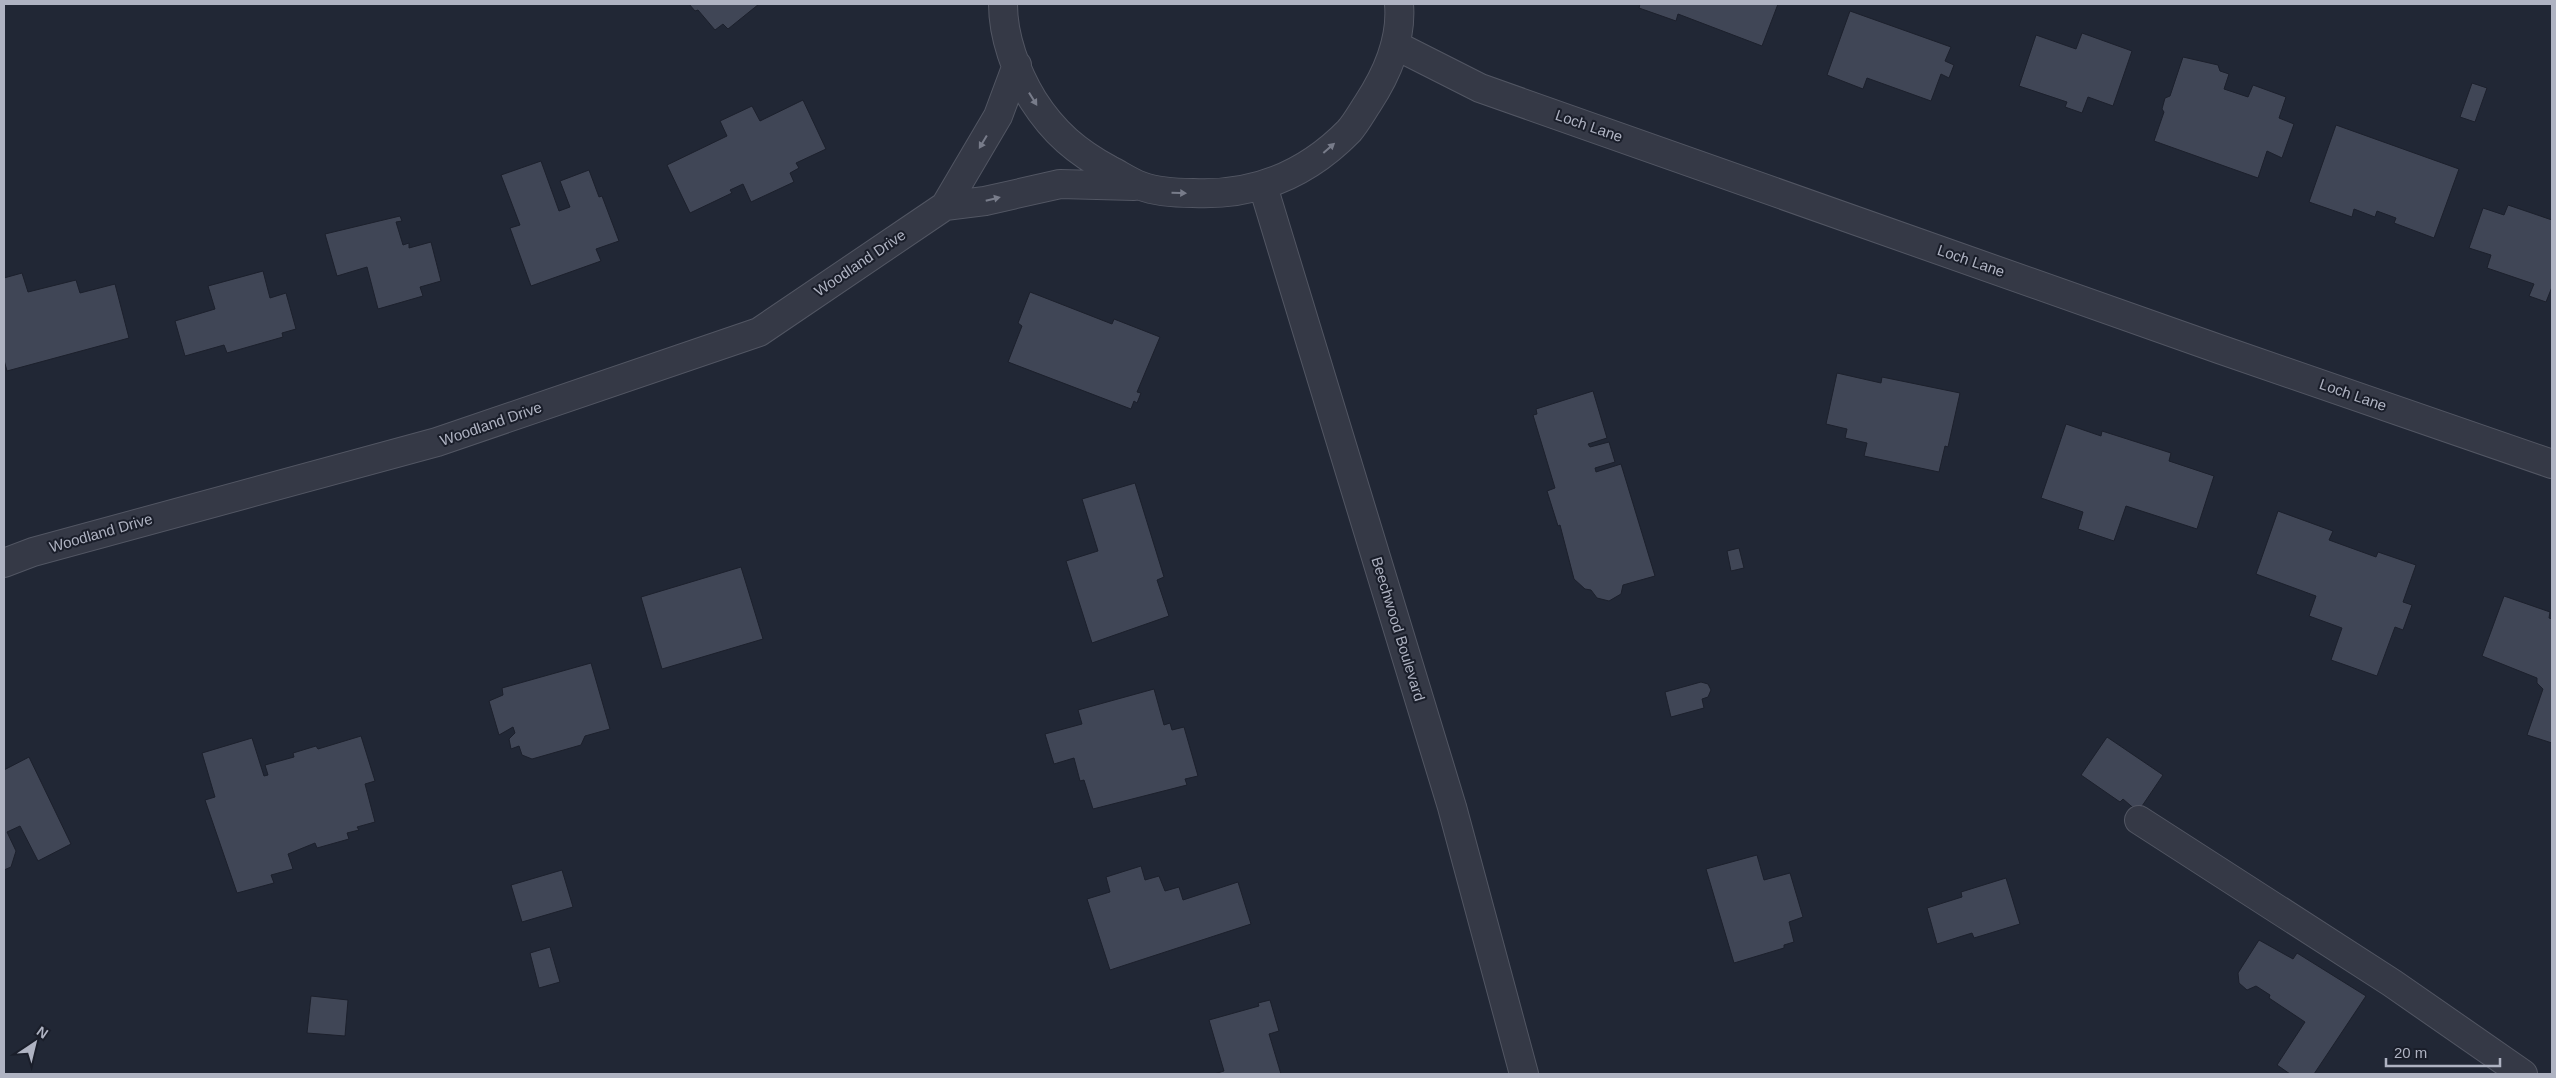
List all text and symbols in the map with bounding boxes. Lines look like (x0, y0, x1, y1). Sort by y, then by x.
one-way arrow (1028, 93, 1038, 106)
street label: Loch Lane (1553, 106, 1625, 145)
one-way arrow (978, 135, 987, 148)
one-way arrow (1323, 142, 1336, 153)
one-way arrow (1171, 189, 1187, 197)
one-way arrow (986, 195, 1001, 203)
street label: Woodland Drive (811, 226, 909, 299)
street label: Loch Lane (1935, 241, 2007, 280)
street label: Loch Lane (2317, 375, 2389, 414)
street label: Woodland Drive (438, 398, 544, 449)
street label: Woodland Drive (47, 510, 154, 555)
street label: Beechwood Boulevard (1368, 555, 1429, 703)
north arrow (10, 1018, 60, 1068)
text: N (34, 1023, 51, 1042)
scale bar (2386, 1036, 2500, 1068)
text: 20 m (2394, 1044, 2427, 1061)

